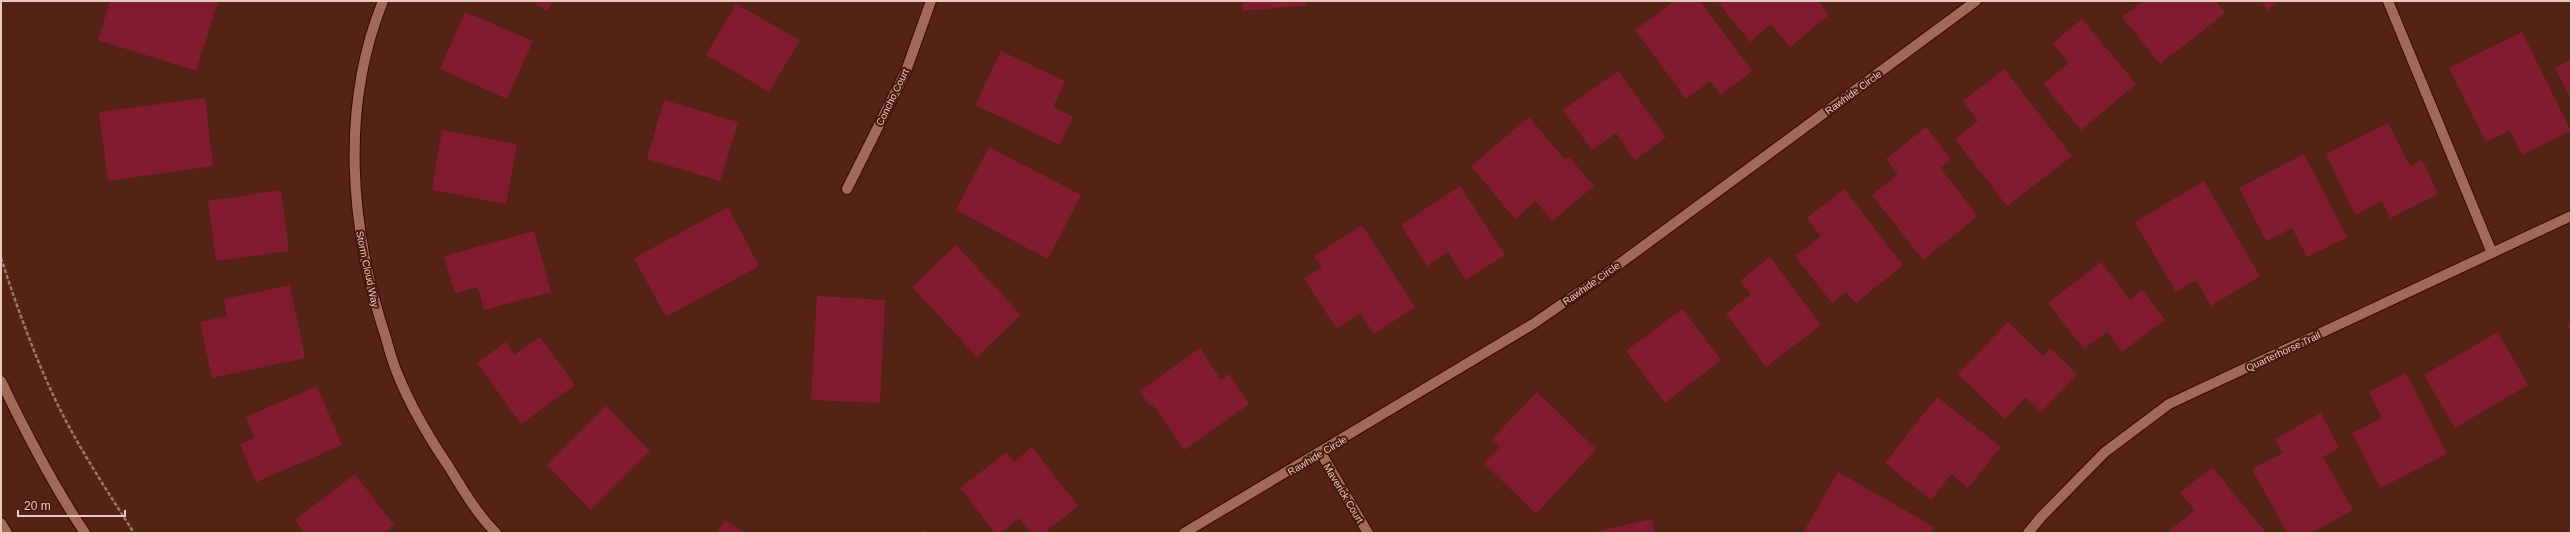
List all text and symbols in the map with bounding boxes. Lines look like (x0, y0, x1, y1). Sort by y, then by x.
street label: Concho Court (874, 67, 911, 127)
street label: Rawhide Circle (1823, 68, 1884, 117)
street label: Storm Cloud Way (354, 230, 381, 308)
street label: Rawhide Circle (1561, 259, 1622, 307)
street label: Quarterhorse Trail (2244, 329, 2322, 373)
street label: Rawhide Circle (1286, 433, 1349, 477)
street label: Maverick Court (1322, 462, 1366, 525)
scale bar (18, 492, 125, 518)
text: 20 m (24, 499, 51, 513)

